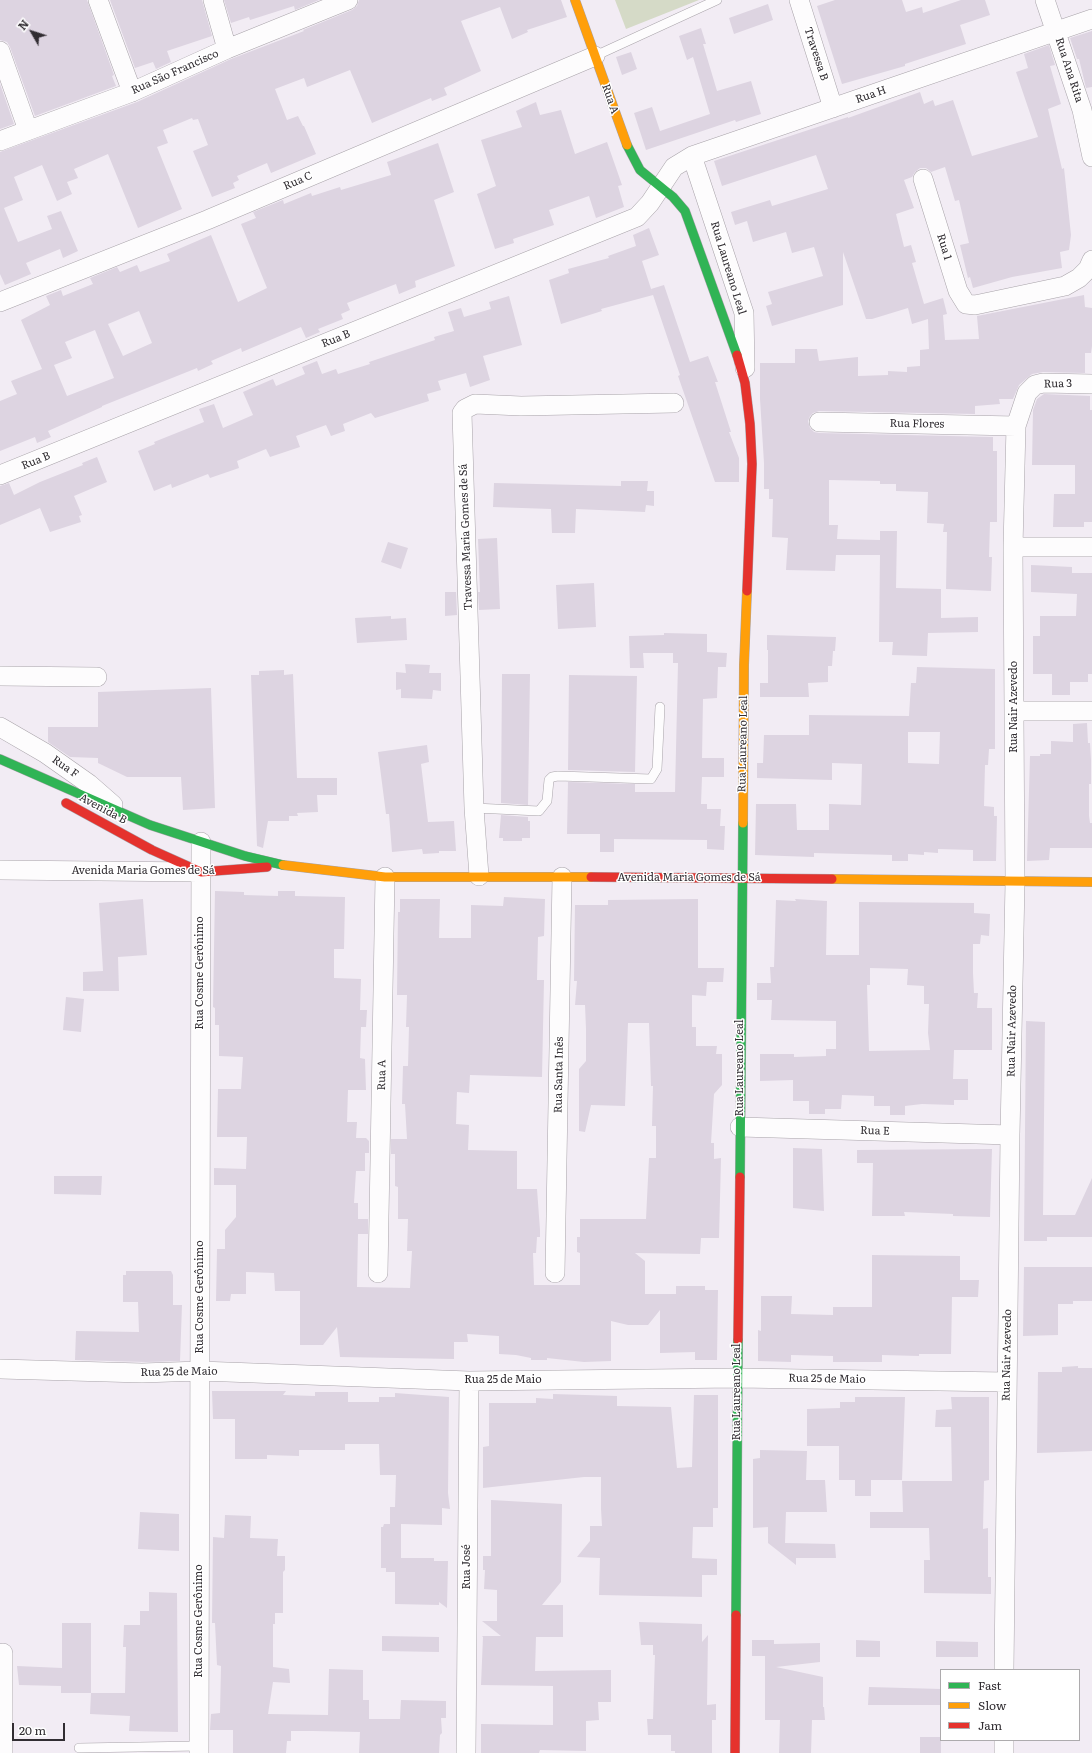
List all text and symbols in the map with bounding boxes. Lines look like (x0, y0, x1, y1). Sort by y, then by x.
north arrow (12, 12, 52, 52)
text: N (14, 16, 32, 33)
street label: Travessa B (801, 25, 831, 83)
street label: Rua Ana Rita (1052, 36, 1086, 104)
street label: Rua São Francisco (129, 47, 221, 97)
street label: Rua A (599, 82, 621, 116)
street label: Rua H (854, 84, 888, 106)
street label: Rua C (281, 169, 315, 193)
street label: Rua Laureano Leal (708, 220, 748, 316)
street label: Rua 1 (934, 232, 954, 262)
street label: Rua B (320, 327, 352, 351)
street label: Rua 3 (1044, 377, 1072, 391)
street label: Rua Flores (890, 417, 944, 431)
street label: Rua B (20, 449, 52, 473)
street label: Travessa Maria Gomes de Sá (457, 463, 475, 611)
street label: Rua Nair Azevedo (1007, 661, 1021, 753)
street label: Rua Laureano Leal (736, 695, 750, 793)
street label: Rua F (49, 753, 81, 781)
street label: Avenida B (77, 791, 129, 827)
street label: Avenida Maria Gomes de Sá (71, 864, 215, 878)
street label: Avenida Maria Gomes de Sá (617, 871, 761, 885)
street label: Rua Cosme Gerônimo (193, 916, 207, 1030)
street label: Rua Nair Azevedo (1005, 985, 1019, 1077)
street label: Rua Laureano Leal (733, 1019, 747, 1117)
street label: Rua Santa Inês (552, 1037, 566, 1113)
street label: Rua A (375, 1060, 389, 1090)
street label: Rua E (860, 1124, 890, 1138)
street label: Rua Cosme Gerônimo (193, 1240, 207, 1354)
street label: Rua Nair Azevedo (1000, 1309, 1014, 1401)
street label: Rua Laureano Leal (730, 1343, 744, 1441)
street label: Rua 25 de Maio (140, 1365, 218, 1379)
street label: Rua 25 de Maio (788, 1372, 866, 1386)
street label: Rua 25 de Maio (464, 1373, 542, 1387)
street label: Rua José (460, 1544, 474, 1590)
street label: Rua Cosme Gerônimo (192, 1564, 206, 1678)
legend (940, 1669, 1080, 1741)
text: Fast (978, 1676, 1001, 1694)
text: Slow (978, 1696, 1006, 1714)
scale bar (14, 1715, 67, 1741)
text: Jam (978, 1716, 1002, 1734)
text: 20 m (19, 1721, 46, 1739)

